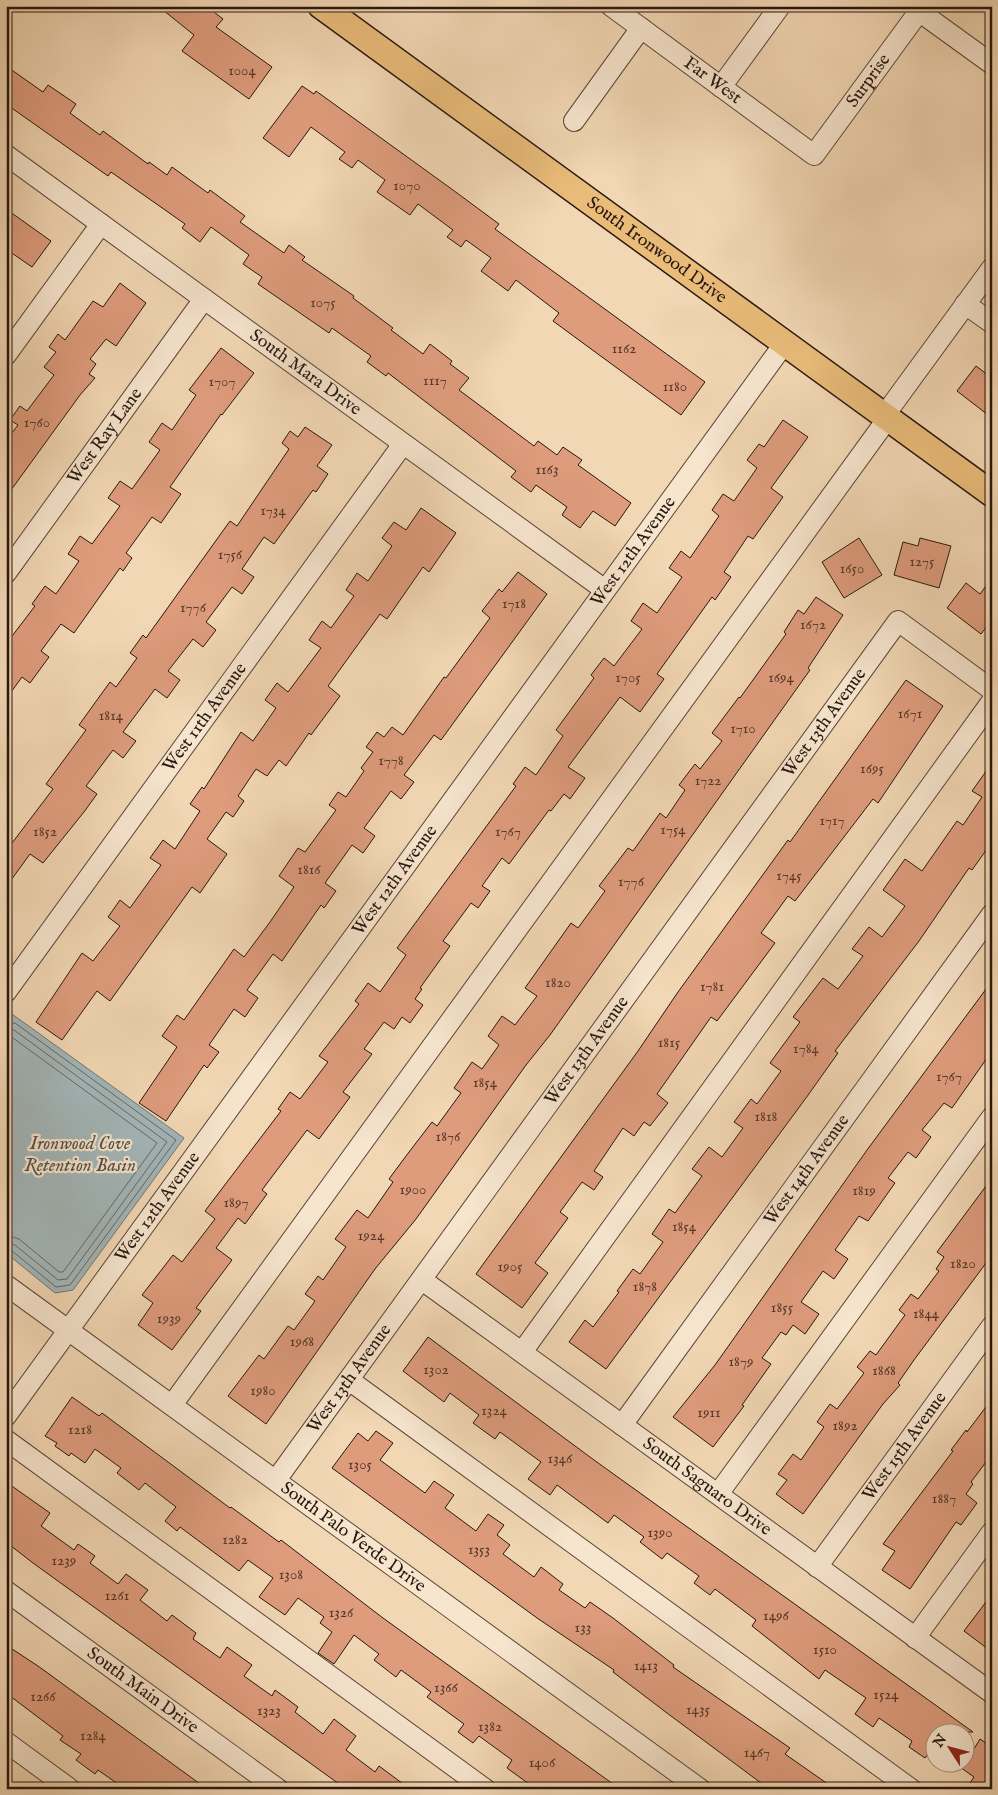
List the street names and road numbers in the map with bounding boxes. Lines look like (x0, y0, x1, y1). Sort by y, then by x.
street label: Surprise (841, 49, 896, 112)
street label: Far West (679, 52, 746, 110)
street label: South Ironwood Drive (582, 191, 731, 309)
street label: South Mara Drive (245, 324, 366, 421)
street label: West Ray Lane (62, 383, 148, 489)
street label: West 12th Avenue (586, 492, 681, 611)
street label: West 11th Avenue (158, 658, 252, 777)
street label: West 13th Avenue (777, 664, 872, 782)
street label: West 12th Avenue (347, 820, 443, 940)
street label: West 13th Avenue (540, 992, 634, 1110)
street label: West 14th Avenue (759, 1110, 855, 1230)
street label: West 12th Avenue (110, 1147, 205, 1267)
street label: West 13th Avenue (302, 1320, 397, 1438)
street label: West 15th Avenue (857, 1387, 952, 1505)
street label: South Saguaro Drive (638, 1432, 776, 1541)
street label: South Palo Verde Drive (276, 1477, 430, 1598)
street label: South Main Drive (82, 1642, 203, 1739)

